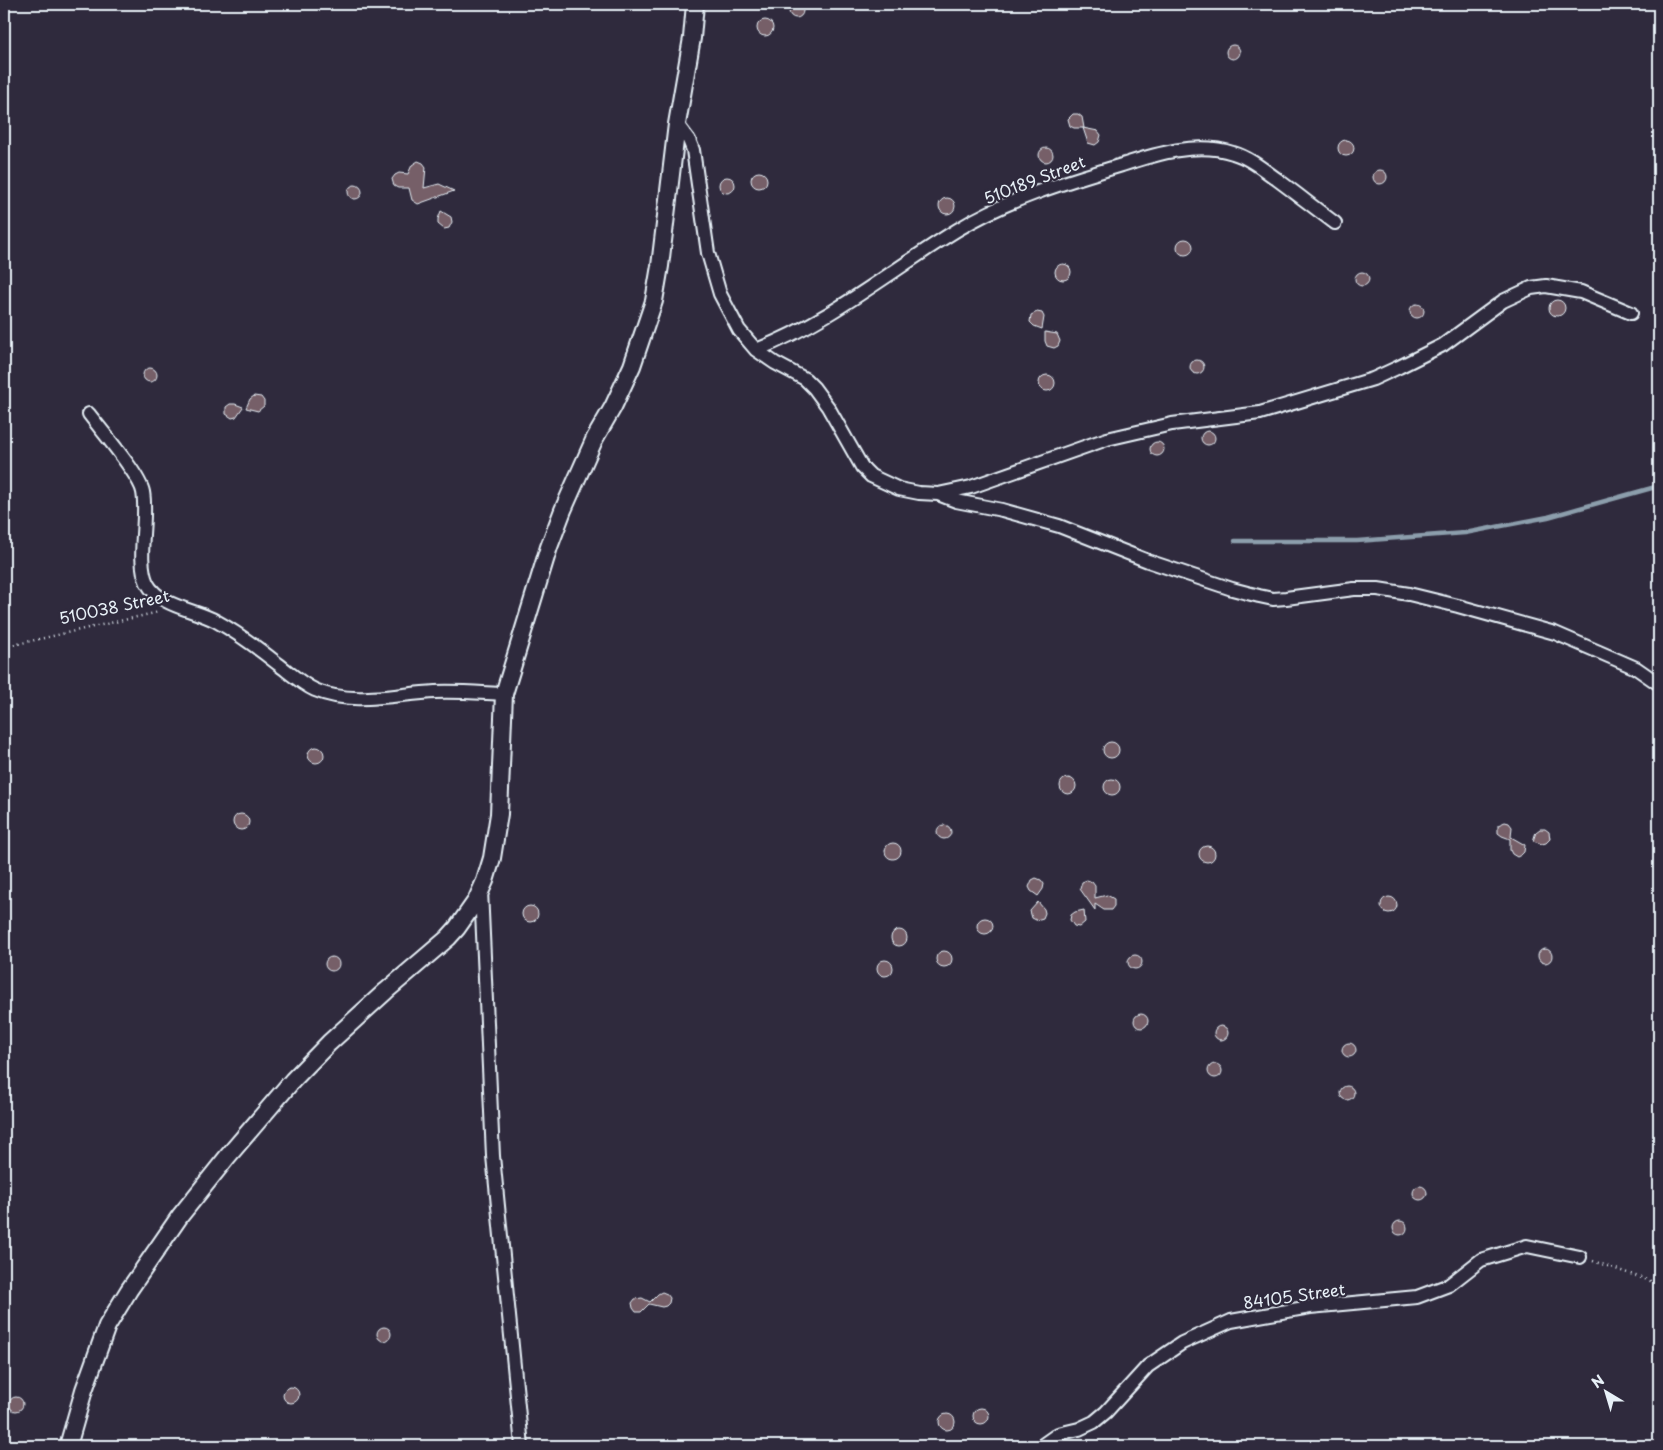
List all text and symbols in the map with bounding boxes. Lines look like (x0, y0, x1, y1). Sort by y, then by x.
street label: 510189 Street (980, 149, 1088, 209)
street label: 510038 Street (57, 582, 172, 629)
street label: 84105 Street (1241, 1276, 1347, 1314)
north arrow (1580, 1368, 1630, 1418)
text: N (1587, 1370, 1609, 1393)

